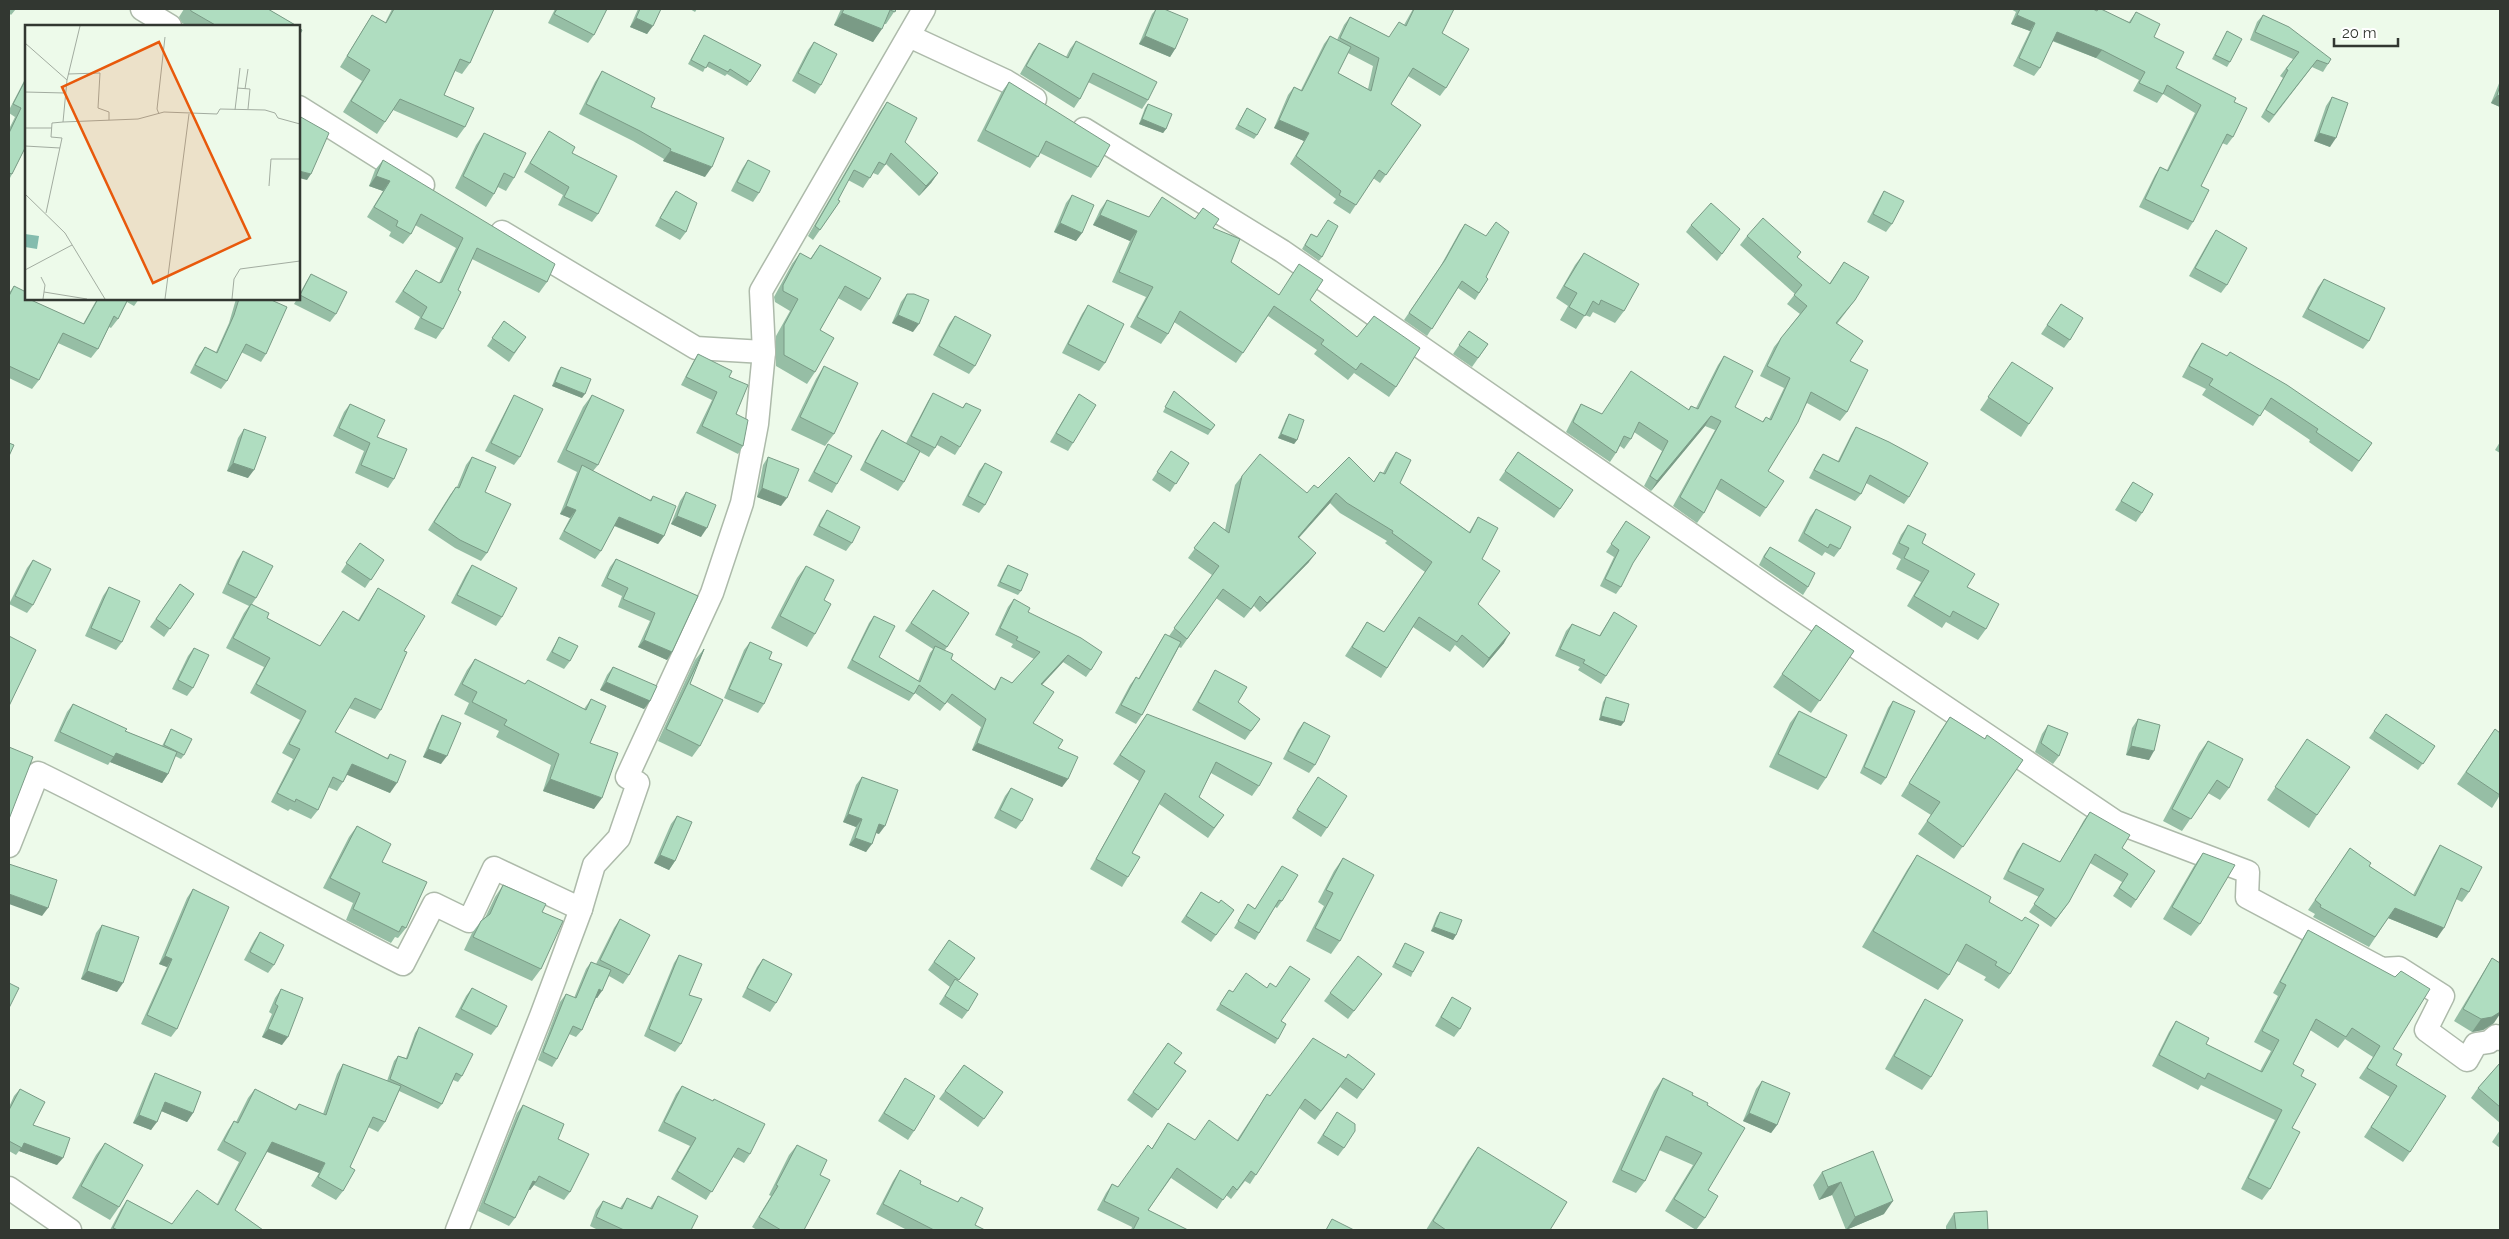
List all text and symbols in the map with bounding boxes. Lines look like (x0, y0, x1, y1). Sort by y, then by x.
scale bar (2334, 15, 2398, 47)
text: 20 m (2342, 24, 2377, 42)
inset map (25, 25, 300, 300)

